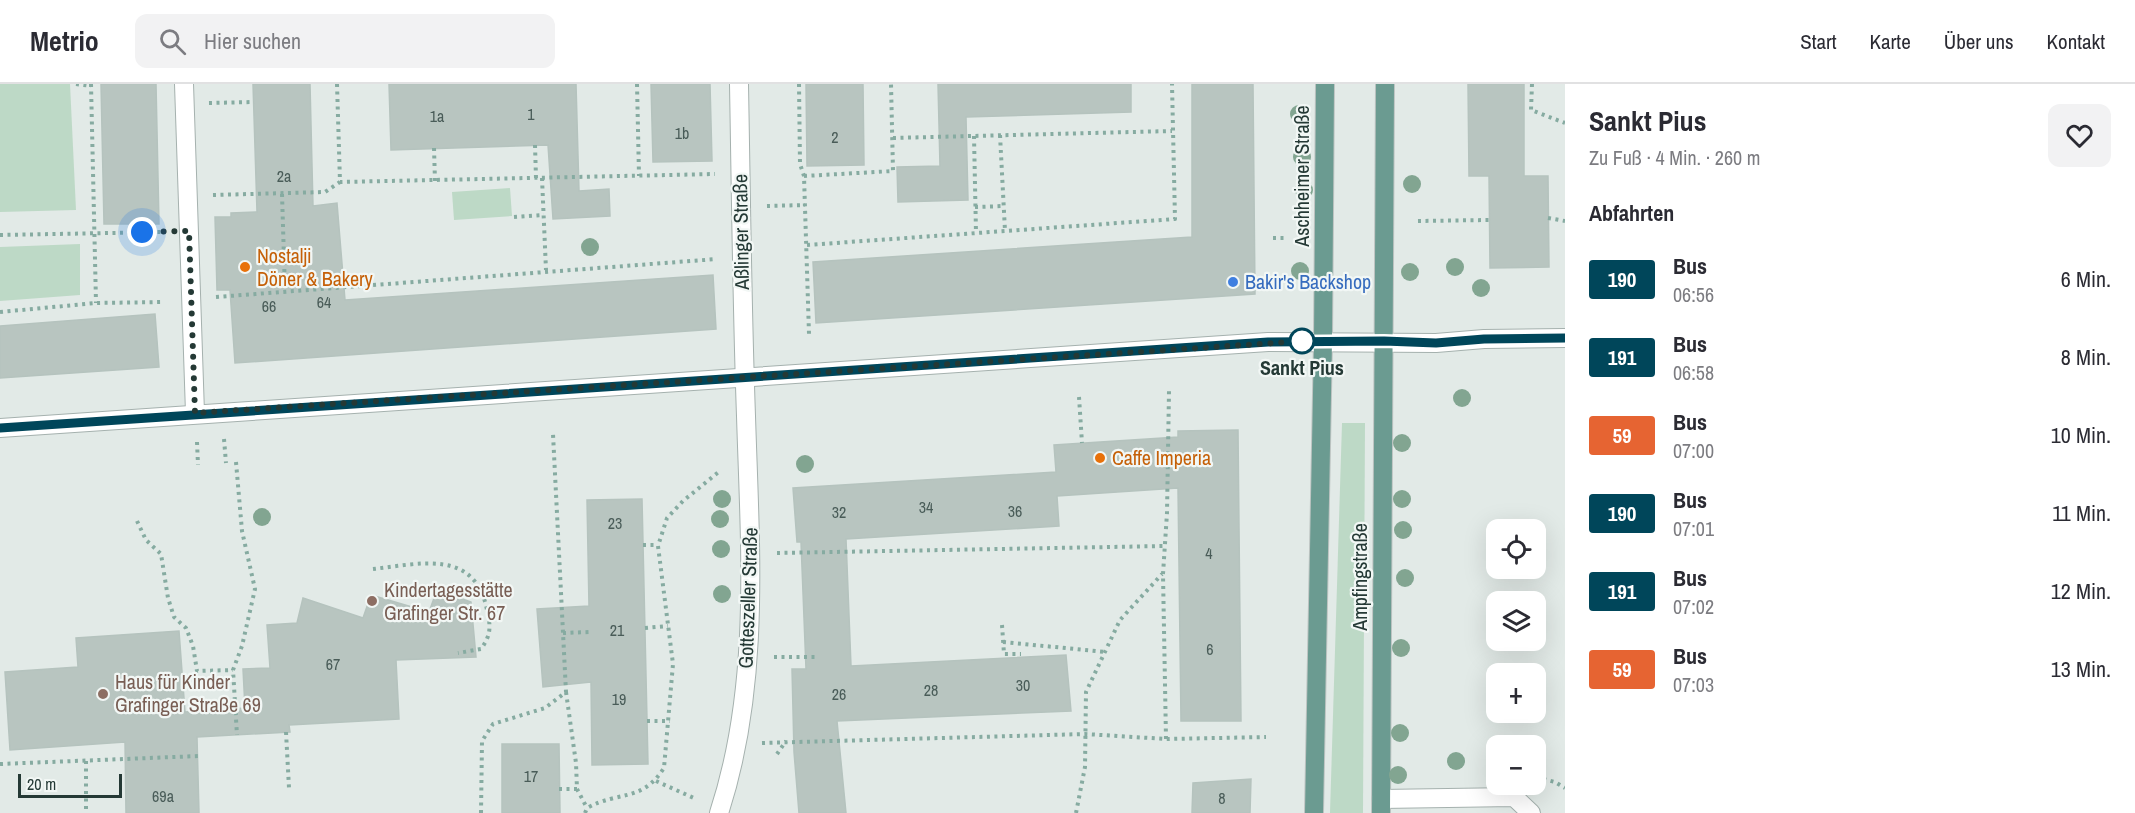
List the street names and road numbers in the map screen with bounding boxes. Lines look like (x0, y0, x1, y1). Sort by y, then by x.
street label: Aschheimer Straße (1288, 105, 1315, 248)
street label: Aßlinger Straße (726, 174, 755, 291)
street label: Ampfingstraße (1346, 523, 1373, 632)
street label: Gotteszeller Straße (732, 527, 763, 669)

